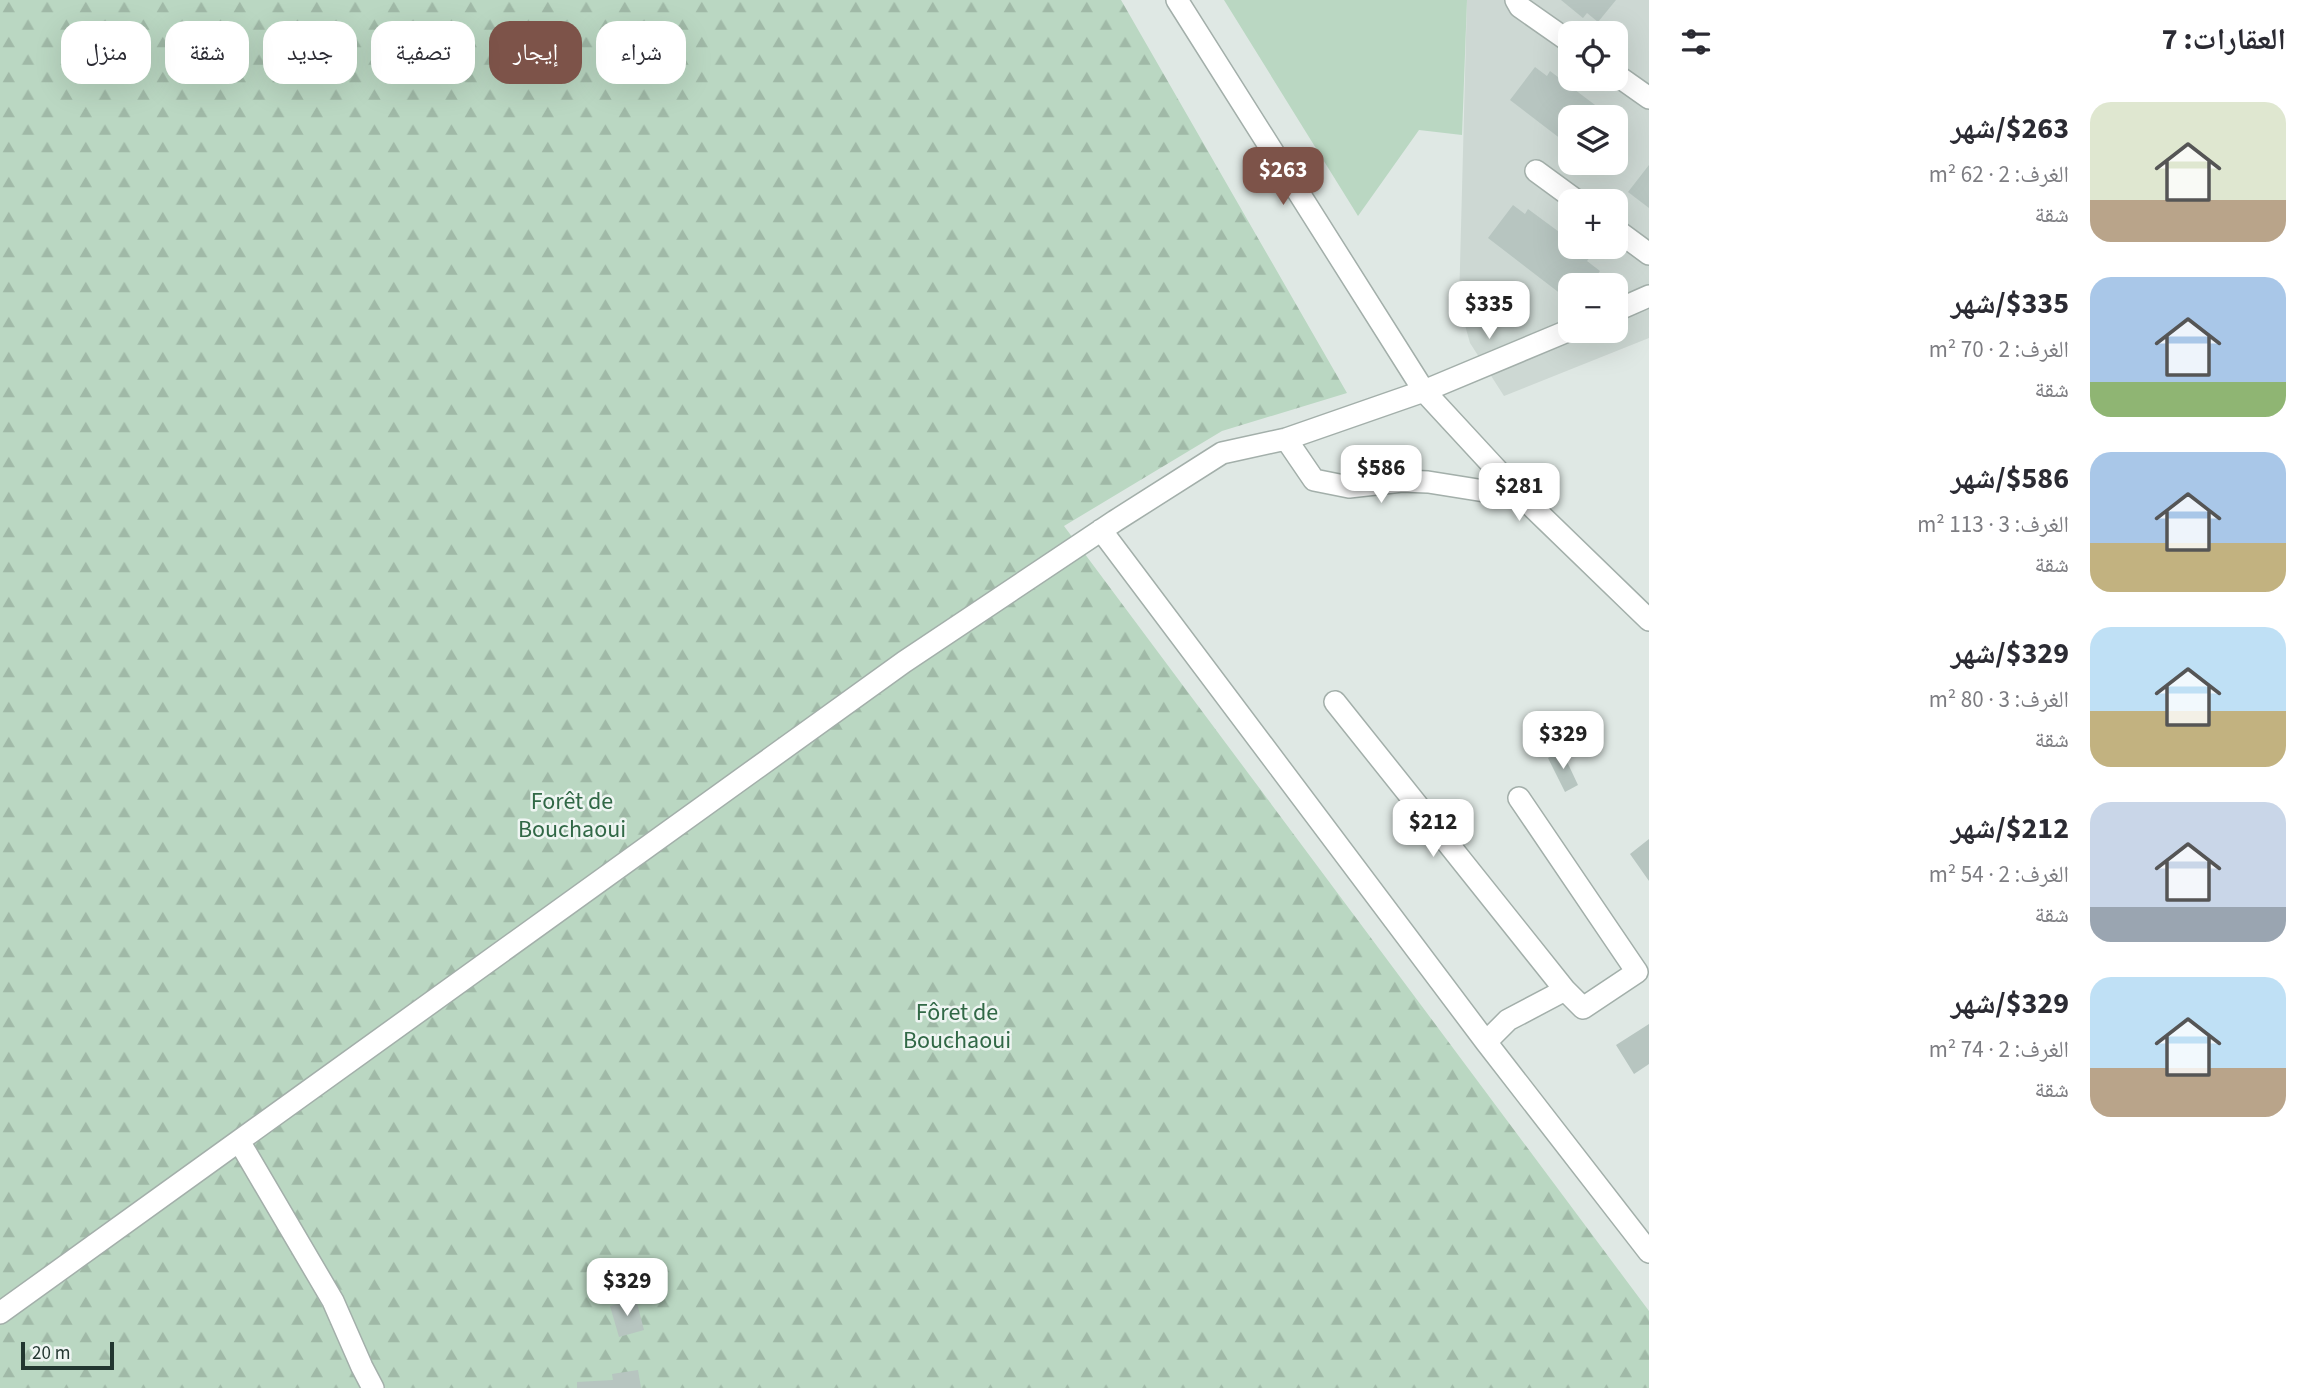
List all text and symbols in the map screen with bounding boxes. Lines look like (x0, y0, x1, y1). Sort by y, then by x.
text: العقارات: 7 (2162, 18, 2286, 61)
chip: منزل (61, 21, 151, 84)
chip: شقة (165, 21, 249, 84)
chip: جديد (263, 21, 357, 84)
chip: تصفية (371, 21, 475, 84)
chip: إيجار (489, 21, 582, 84)
chip: شراء (596, 21, 686, 84)
map controls (1558, 21, 1628, 343)
button: locate (1558, 21, 1628, 91)
icon: filters (1677, 23, 1715, 61)
button: layers (1558, 105, 1628, 175)
text: $263/شهر (1951, 107, 2069, 150)
icon: home (2146, 130, 2230, 214)
pin: $263 (1242, 148, 1324, 207)
text: $263 (1259, 153, 1307, 186)
text: الغرف: 2 · 62 m² (1929, 158, 2069, 191)
button: + (1558, 189, 1628, 259)
text: شقة (2035, 198, 2069, 231)
button: − (1558, 273, 1628, 343)
pin: $335 (1448, 282, 1530, 341)
text: $335/شهر (1951, 282, 2069, 325)
text: $335 (1465, 287, 1513, 320)
icon: home (2146, 305, 2230, 389)
text: الغرف: 2 · 70 m² (1929, 333, 2069, 366)
text: شقة (2035, 373, 2069, 406)
pin: $586 (1340, 446, 1422, 505)
text: $586 (1357, 451, 1405, 484)
text: $586/شهر (1951, 457, 2069, 500)
pin: $281 (1478, 463, 1560, 523)
text: $281 (1495, 469, 1543, 502)
icon: home (2146, 480, 2230, 564)
text: الغرف: 3 · 113 m² (1917, 508, 2069, 541)
text: شقة (2035, 548, 2069, 581)
text: $329/شهر (1951, 632, 2069, 675)
icon: home (2146, 655, 2230, 739)
text: الغرف: 3 · 80 m² (1929, 683, 2069, 716)
pin: $329 (1522, 712, 1604, 771)
text: $329 (1539, 717, 1587, 750)
text: شقة (2035, 723, 2069, 756)
park label: Forêt de Bouchaoui (518, 784, 626, 847)
pin: $212 (1392, 800, 1474, 859)
text: $212 (1409, 805, 1457, 838)
text: $212/شهر (1951, 807, 2069, 850)
icon: home (2146, 830, 2230, 914)
text: الغرف: 2 · 54 m² (1929, 858, 2069, 891)
text: شقة (2035, 898, 2069, 931)
text: $329/شهر (1951, 982, 2069, 1025)
park label: Fôret de Bouchaoui (903, 995, 1011, 1058)
icon: home (2146, 1005, 2230, 1089)
text: الغرف: 2 · 74 m² (1929, 1033, 2069, 1066)
text: شقة (2035, 1073, 2069, 1106)
pin: $329 (586, 1258, 668, 1318)
text: $329 (603, 1264, 651, 1297)
scale bar (21, 1339, 114, 1371)
text: 20 m (32, 1340, 70, 1367)

